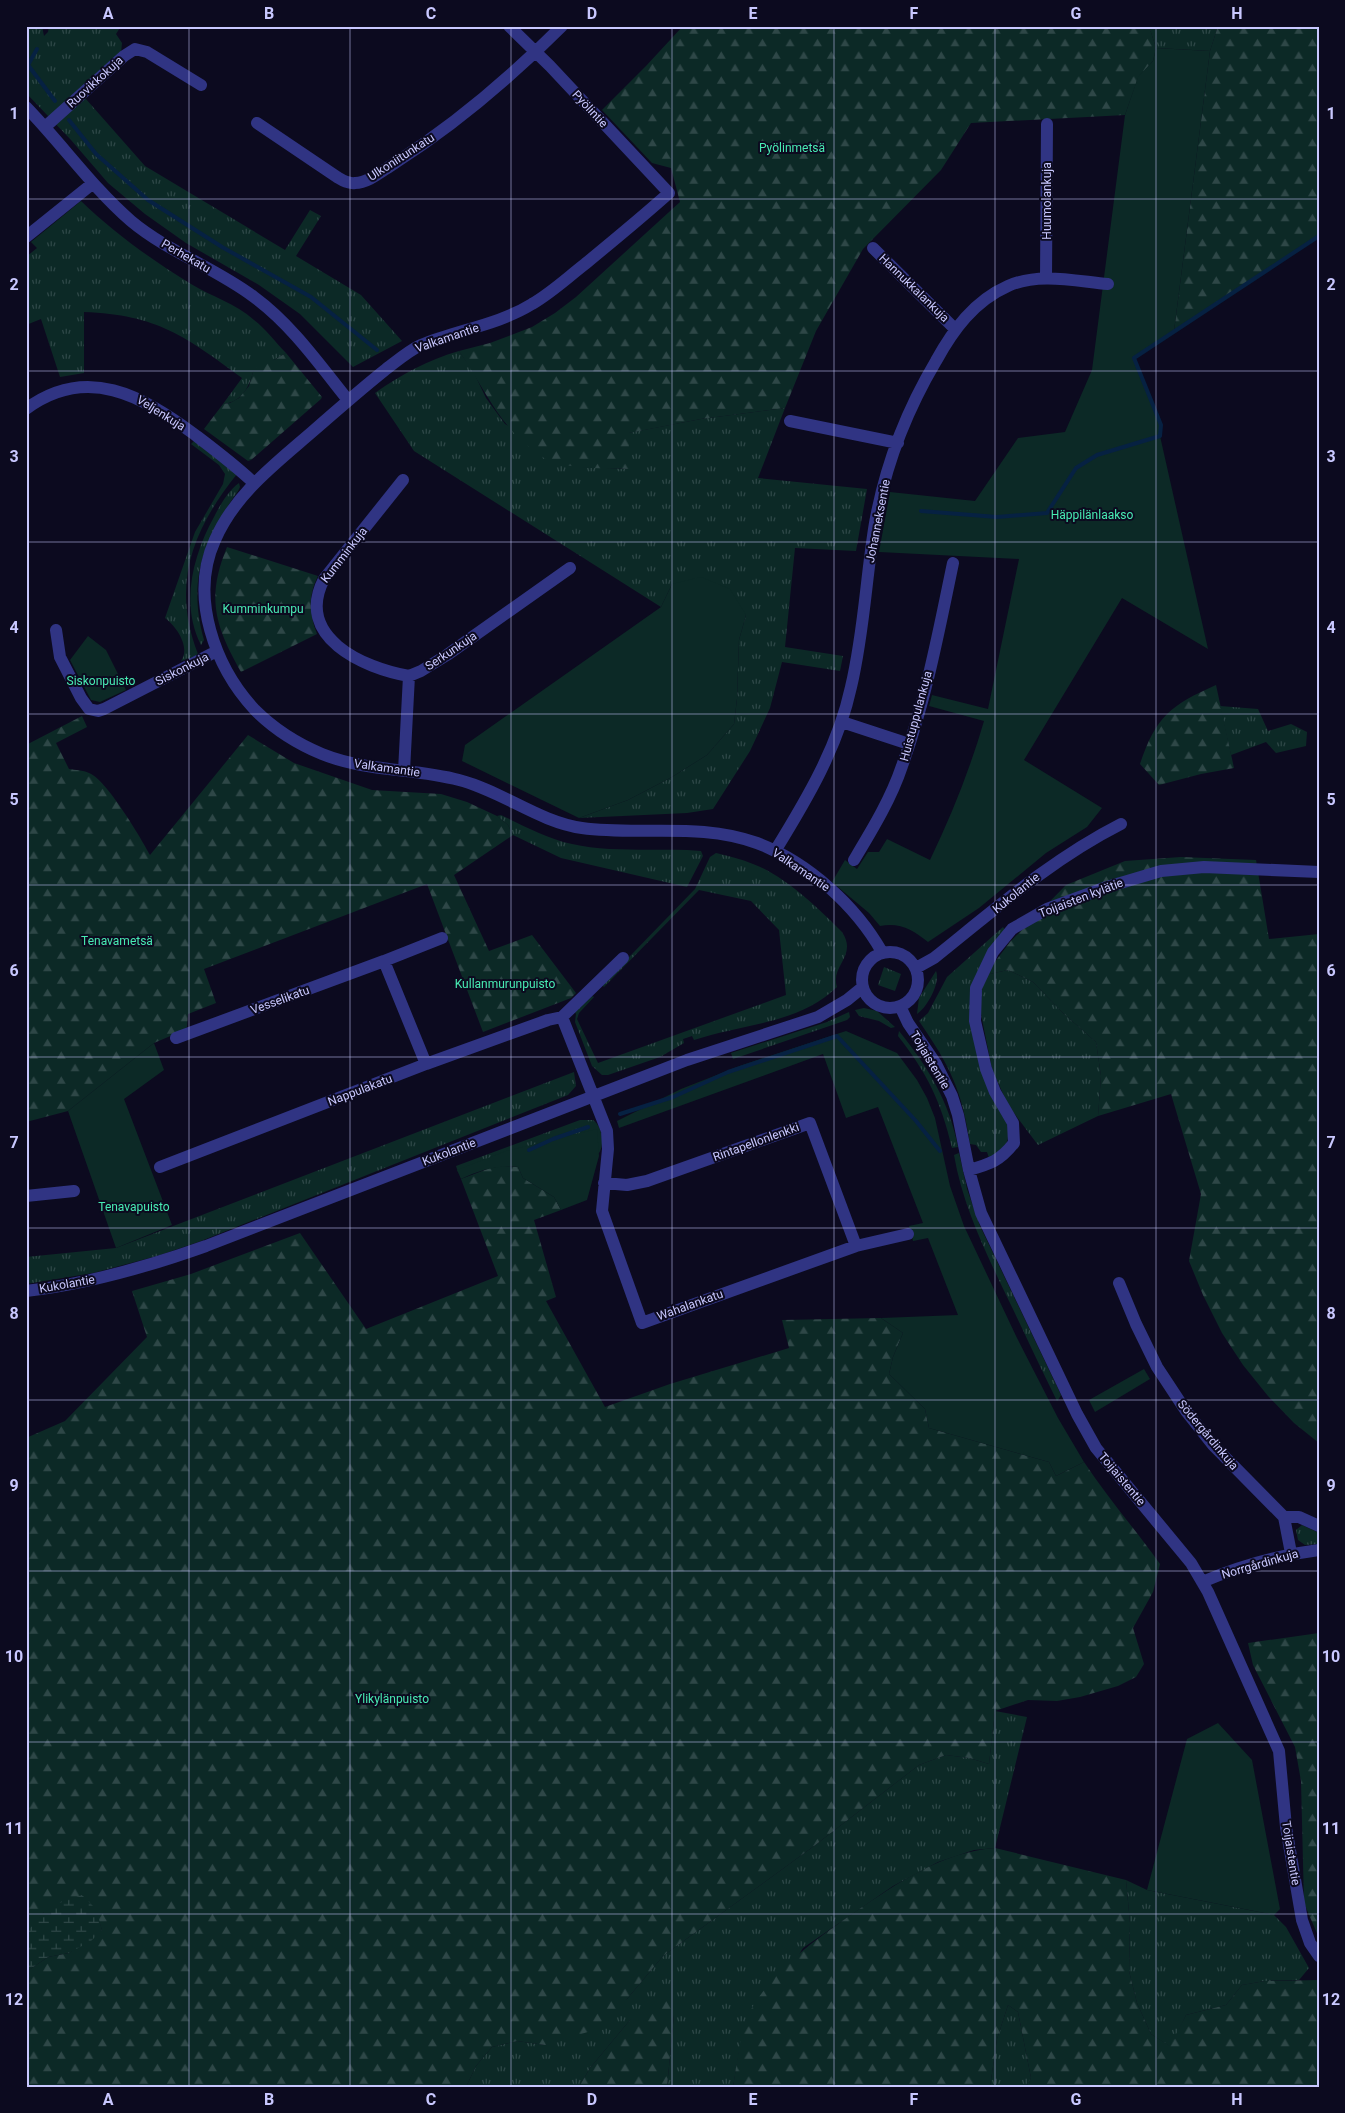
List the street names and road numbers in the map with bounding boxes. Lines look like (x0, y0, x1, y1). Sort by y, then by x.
street label: Ruovikkokuja (64, 53, 126, 111)
street label: Pyölintie (569, 87, 611, 131)
street label: Ulkoniitunkatu (365, 130, 437, 184)
street label: Huumolankuja (1040, 162, 1054, 240)
street label: Perhekatu (159, 236, 213, 276)
street label: Hannukkalankuja (876, 251, 952, 325)
street label: Valkamantie (413, 321, 481, 355)
street label: Veljenkuja (134, 393, 188, 433)
street label: Johanneksentie (863, 478, 893, 564)
street label: Kumminkuja (318, 524, 370, 586)
street label: Serkunkuja (423, 629, 479, 673)
street label: Siskonkuja (153, 650, 211, 688)
street label: Huistuppulankuja (897, 669, 935, 763)
street label: Valkamantie (353, 756, 421, 780)
street label: Valkamantie (770, 846, 832, 894)
street label: Kukolantie (990, 870, 1042, 916)
street label: Toijaisten kylätie (1037, 875, 1125, 921)
street label: Vesselikatu (249, 983, 311, 1017)
street label: Toijaistentie (907, 1029, 953, 1091)
street label: Nappulakatu (326, 1071, 394, 1109)
street label: Rintapellonlenkki (711, 1120, 801, 1164)
street label: Kukolantie (420, 1135, 478, 1169)
street label: Kukolantie (38, 1272, 96, 1296)
street label: Wahalankatu (655, 1287, 725, 1323)
street label: Södergårdinkuja (1175, 1397, 1241, 1473)
street label: Toijaistentie (1096, 1450, 1148, 1508)
street label: Norrgårdinkuja (1220, 1546, 1300, 1582)
street label: Toijaistentie (1279, 1820, 1303, 1886)

